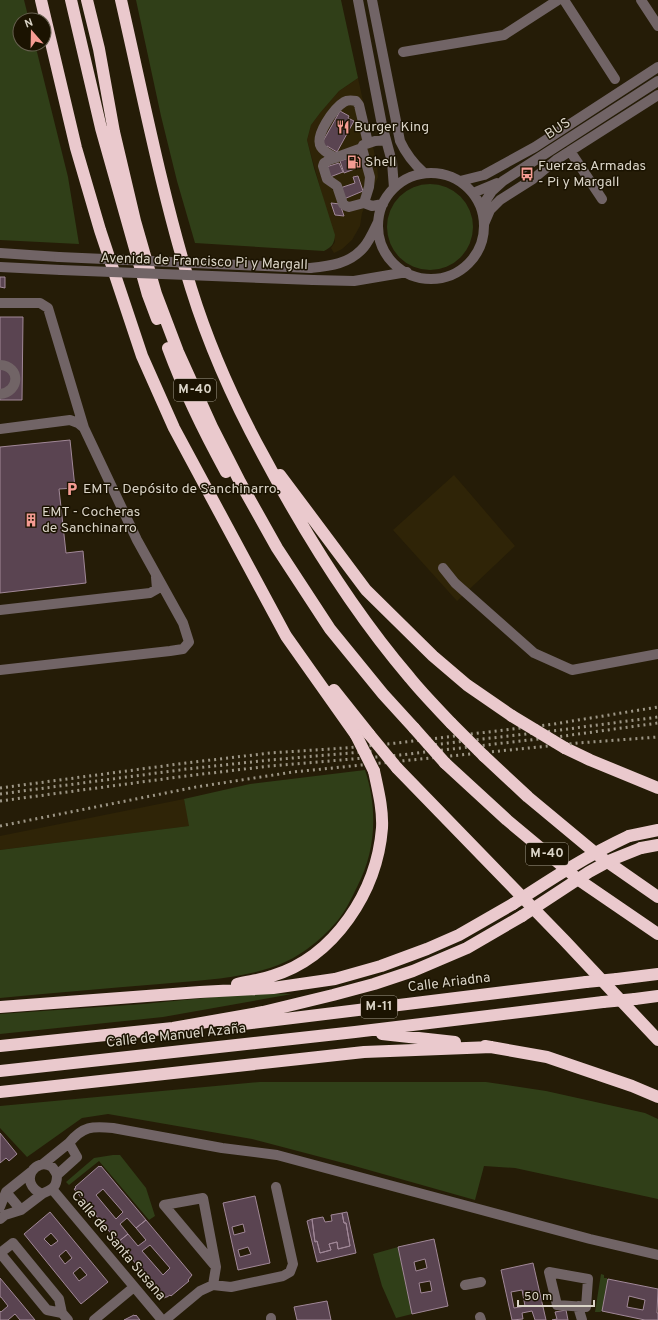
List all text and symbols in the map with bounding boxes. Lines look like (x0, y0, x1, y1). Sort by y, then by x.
north arrow (12, 12, 52, 52)
text: N (23, 16, 35, 31)
street label: BUS (542, 114, 574, 144)
restaurant icon: Burger King (335, 119, 351, 135)
place label: Burger King (354, 119, 429, 136)
fuel station icon: Shell (346, 154, 362, 170)
place label: Shell (365, 154, 396, 171)
place label: Fuerzas Armadas - Pi y Margall (538, 158, 646, 191)
bus stop icon: Fuerzas Armadas - Pi y Margall (519, 166, 535, 182)
street label: Avenida de Francisco Pi y Margall (100, 250, 308, 274)
road number: M-40 (174, 379, 216, 401)
parking icon: EMT - Depósito de Sanchinarro. (64, 481, 80, 497)
place label: EMT - Depósito de Sanchinarro. (83, 481, 280, 498)
place label: EMT - Cocheras de Sanchinarro (42, 504, 140, 537)
building icon: EMT - Cocheras de Sanchinarro (23, 512, 39, 528)
road number: M-40 (526, 843, 568, 865)
street label: Calle Ariadna (407, 969, 491, 997)
road number: M-11 (361, 996, 397, 1018)
street label: Calle de Manuel Azaña (105, 1020, 247, 1052)
street label: Calle de Santa Susana (67, 1188, 169, 1304)
scale bar (518, 1282, 594, 1308)
text: 50 m (524, 1289, 552, 1305)

